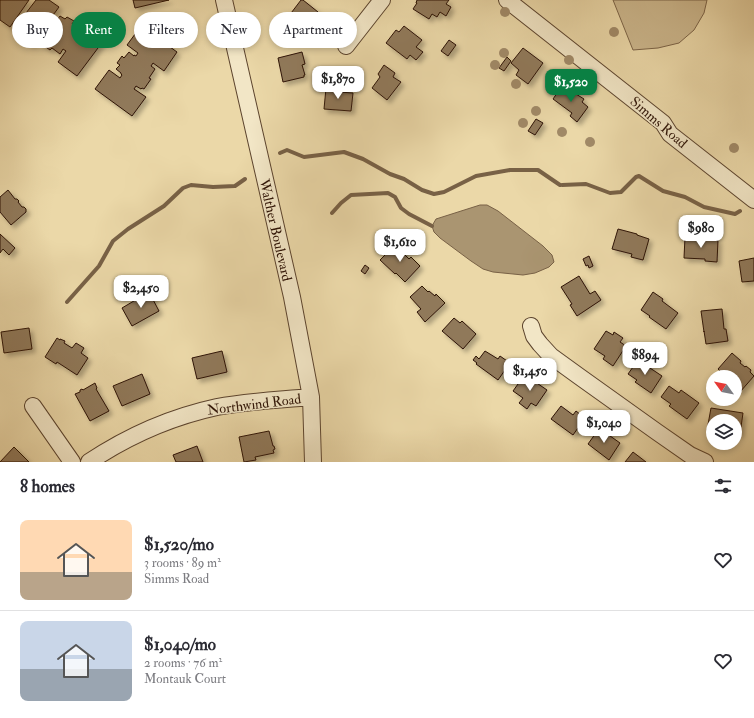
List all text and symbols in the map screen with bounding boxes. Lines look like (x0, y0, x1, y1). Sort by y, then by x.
chip: Buy (12, 12, 63, 48)
chip: Rent (71, 12, 126, 48)
chip: Filters (134, 12, 198, 48)
chip: New (206, 12, 261, 48)
chip: Apartment (269, 12, 357, 48)
pin: $1,870 (305, 66, 371, 100)
pin: $1,520 (538, 69, 604, 103)
text: $1,870 (321, 71, 355, 87)
text: $1,520 (554, 74, 588, 90)
street label: Simms Road (627, 93, 691, 152)
street label: Walther Boulevard (255, 176, 296, 283)
pin: $980 (677, 215, 725, 249)
text: $980 (688, 220, 714, 236)
pin: $1,610 (367, 229, 433, 263)
text: $1,610 (384, 234, 416, 250)
pin: $2,450 (108, 275, 174, 309)
text: $2,450 (123, 280, 159, 296)
pin: $894 (621, 342, 669, 376)
text: $894 (631, 347, 659, 363)
pin: $1,450 (497, 358, 563, 392)
text: $1,450 (513, 363, 547, 379)
north arrow (706, 370, 742, 406)
map controls (706, 370, 742, 450)
street label: Northwind Road (206, 390, 302, 419)
pin: $1,040 (571, 410, 637, 444)
button: layers (706, 414, 742, 450)
text: $1,040 (586, 415, 622, 431)
icon: filters (712, 475, 734, 497)
text: 8 homes (20, 476, 75, 497)
text: $1,520/mo (144, 534, 214, 555)
icon: home (52, 536, 100, 584)
icon: heart (712, 549, 734, 571)
text: 3 rooms · 89 m² (144, 555, 221, 571)
text: Simms Road (144, 571, 209, 587)
text: $1,040/mo (144, 634, 216, 655)
icon: home (52, 637, 100, 685)
icon: heart (712, 650, 734, 672)
text: 2 rooms · 76 m² (144, 655, 222, 671)
text: Montauk Court (144, 671, 226, 687)

